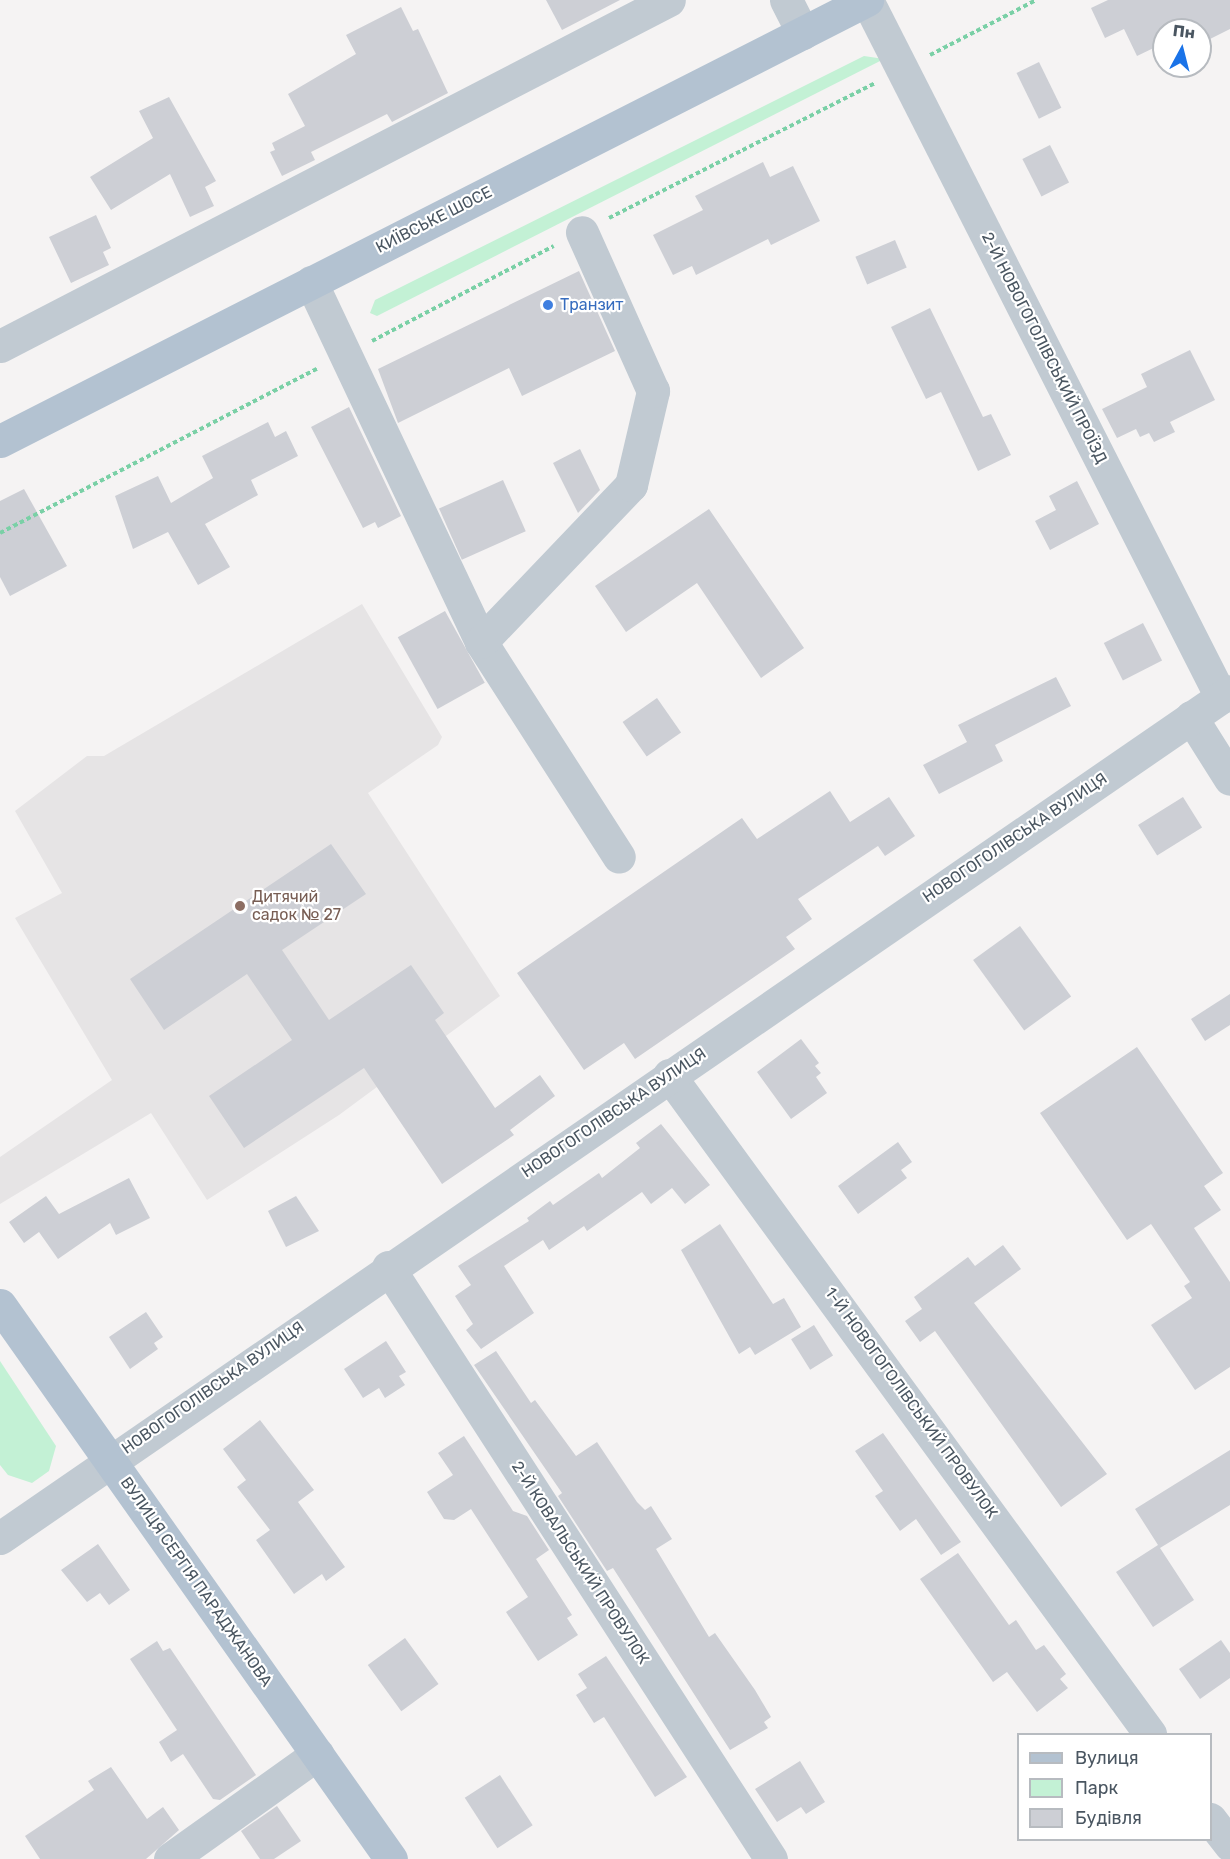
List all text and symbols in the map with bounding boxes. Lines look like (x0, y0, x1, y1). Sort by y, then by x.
north arrow (1152, 18, 1212, 78)
text: Пн (1172, 21, 1196, 42)
street label: КИЇВСЬКЕ ШОСЕ (373, 182, 495, 258)
street label: 2-Й НОВОГОГОЛІВСЬКИЙ ПРОЇЗД (977, 229, 1111, 467)
place label: Транзит (560, 295, 624, 315)
marker: Транзит (541, 298, 555, 312)
street label: НОВОГОГОЛІВСЬКА ВУЛИЦЯ (919, 769, 1111, 907)
place label: Дитячий садок № 27 (252, 887, 341, 925)
marker: Дитячий садок № 27 (233, 899, 247, 913)
street label: НОВОГОГОЛІВСЬКА ВУЛИЦЯ (518, 1044, 710, 1182)
street label: 1-Й НОВОГОГОЛІВСЬКИЙ ПРОВУЛОК (821, 1284, 1001, 1522)
street label: НОВОГОГОЛІВСЬКА ВУЛИЦЯ (118, 1318, 308, 1458)
street label: 2-Й КОВАЛЬСЬКИЙ ПРОВУЛОК (507, 1458, 653, 1668)
street label: ВУЛИЦЯ СЕРГІЯ ПАРАДЖАНОВА (116, 1473, 276, 1691)
legend (1017, 1733, 1212, 1841)
text: Вулиця (1075, 1747, 1139, 1769)
text: Парк (1075, 1777, 1118, 1799)
text: Будівля (1075, 1807, 1142, 1829)

